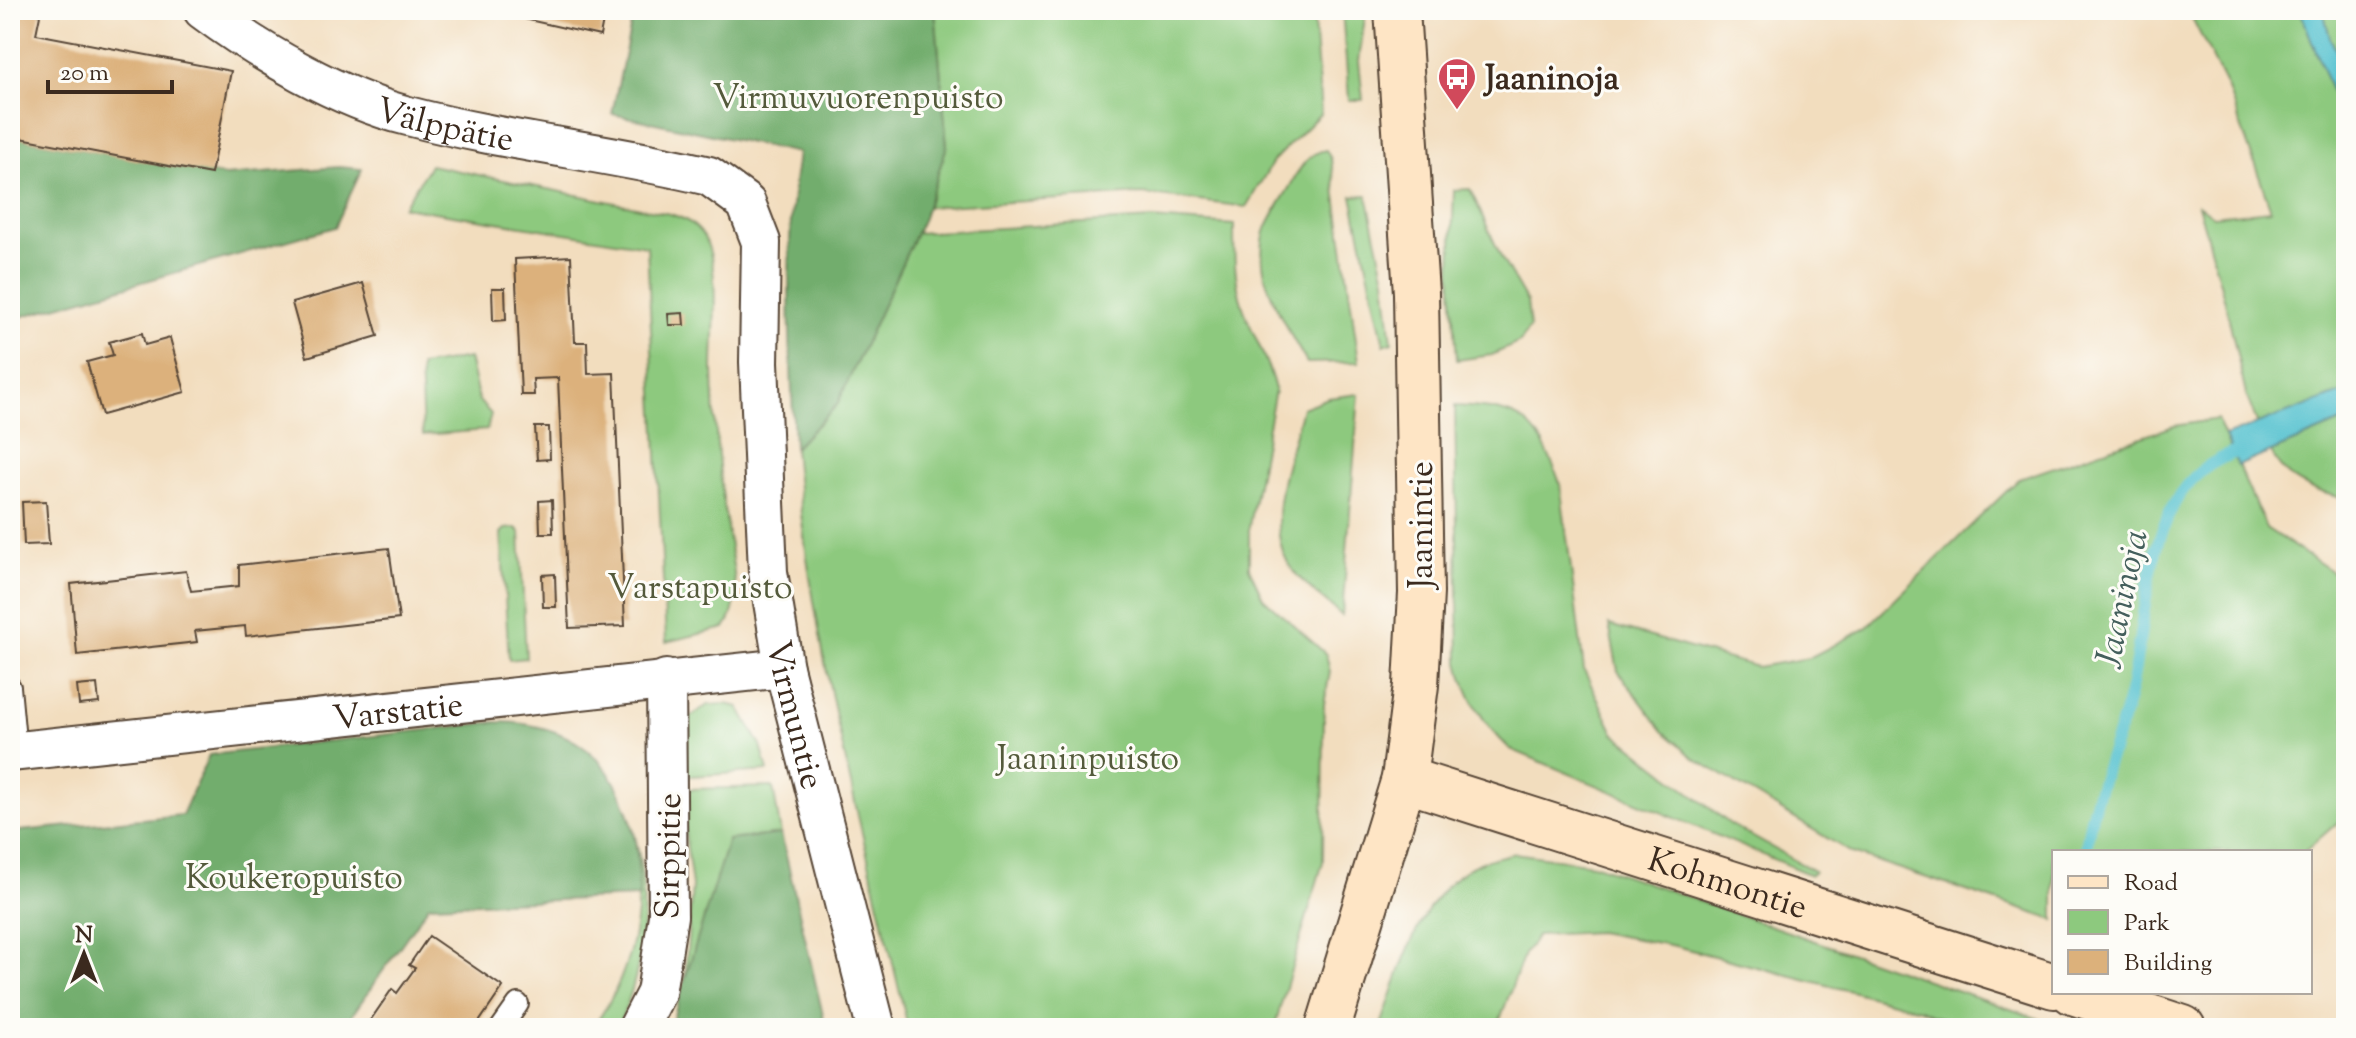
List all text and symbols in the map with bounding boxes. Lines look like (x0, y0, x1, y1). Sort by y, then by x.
scale bar (48, 44, 172, 94)
bus stop icon: Jaaninoja (1436, 56, 1478, 111)
place label: Jaaninoja (1482, 56, 1620, 105)
text: 20 m (60, 57, 109, 91)
park label: Virmuvuorenpuisto (712, 75, 1004, 124)
street label: Välppätie (369, 87, 517, 166)
street label: Jaanintie (1399, 461, 1448, 591)
water label: Jaaninoja (2084, 525, 2164, 673)
park label: Varstapuisto (607, 565, 793, 614)
street label: Virmuntie (752, 637, 835, 795)
street label: Varstatie (330, 682, 466, 745)
park label: Jaaninpuisto (995, 736, 1179, 785)
street label: Sirppitie (645, 792, 696, 920)
street label: Kohmontie (1641, 837, 1813, 934)
legend (2052, 850, 2312, 994)
park label: Koukeropuisto (185, 855, 403, 904)
text: Road (2124, 867, 2178, 901)
text: Park (2124, 907, 2170, 941)
north arrow (44, 914, 124, 994)
text: N (75, 921, 93, 953)
text: Building (2124, 947, 2213, 981)

